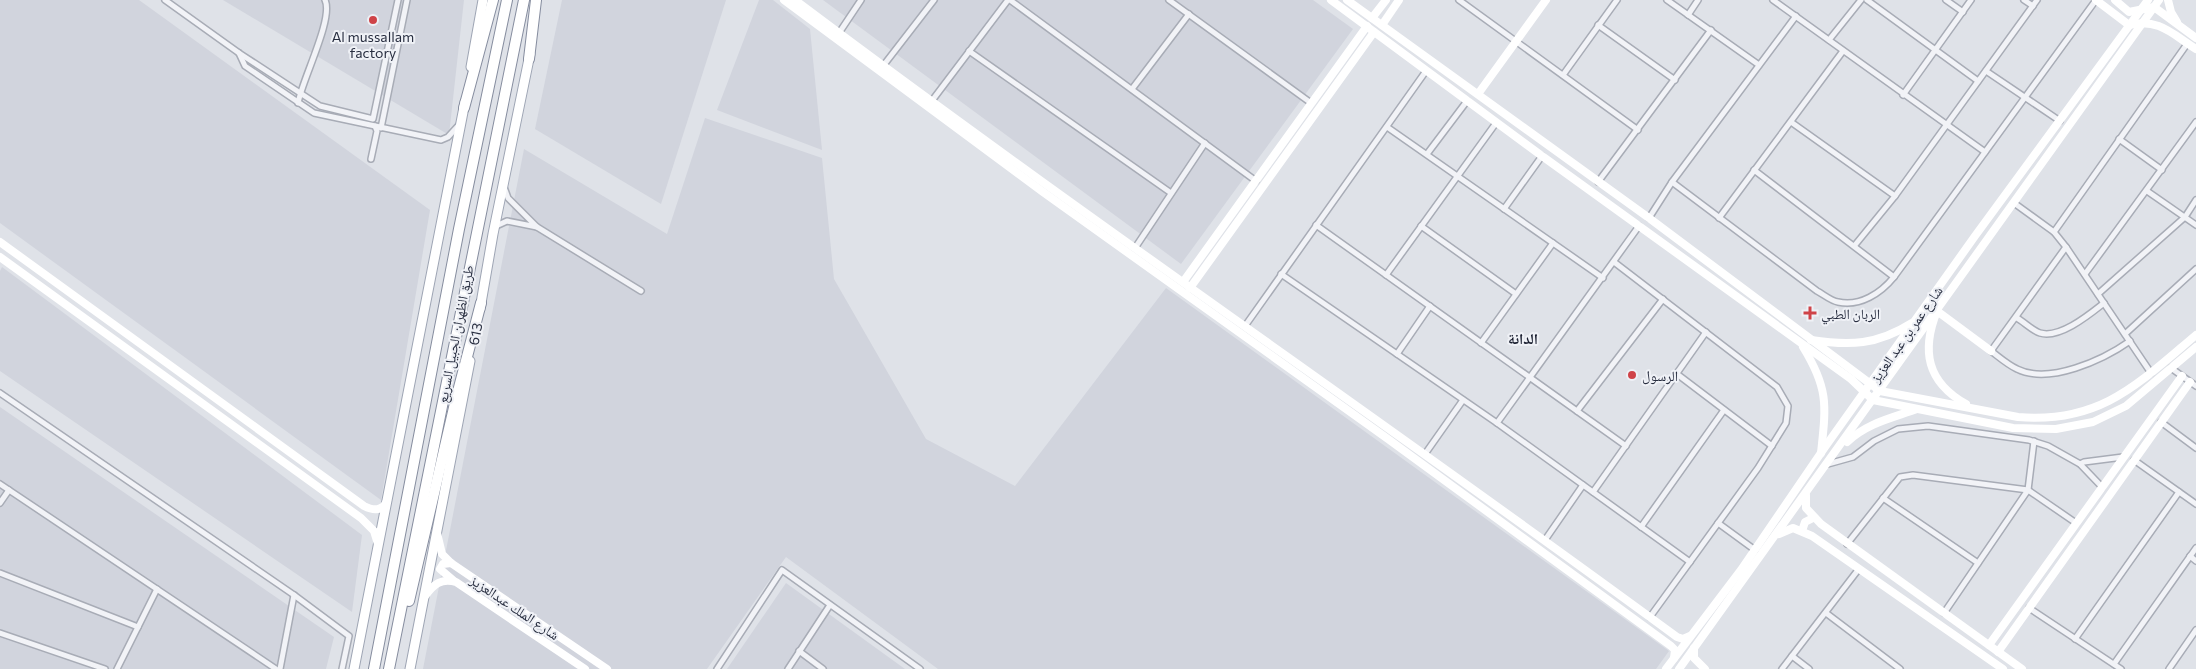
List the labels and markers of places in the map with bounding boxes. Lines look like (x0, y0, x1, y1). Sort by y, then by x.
marker: Al mussallam factory (367, 14, 379, 26)
place label: Al mussallam factory (332, 28, 414, 61)
place label: الربان الطبي (1821, 305, 1880, 325)
marker: الربان الطبي (1803, 306, 1817, 320)
place label: الرسول (1642, 367, 1678, 385)
marker: الرسول (1626, 369, 1638, 381)

